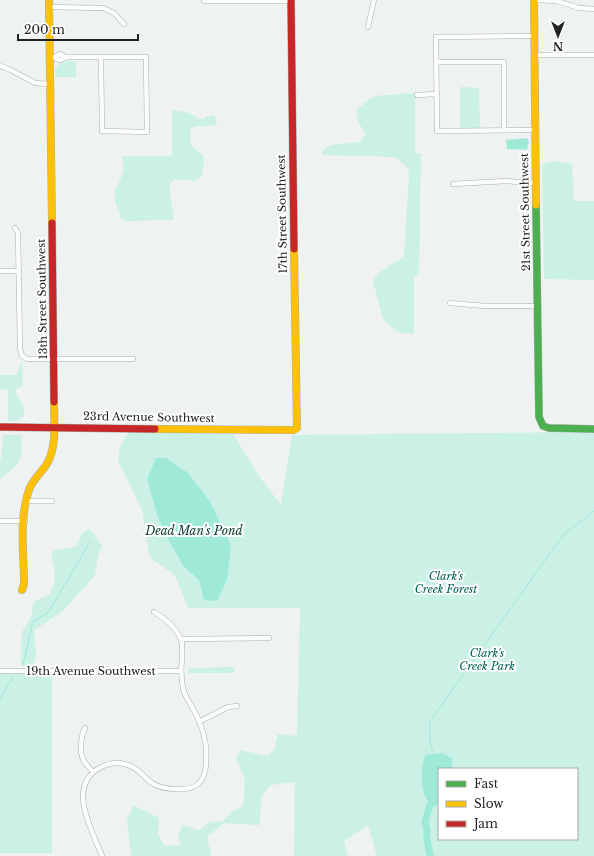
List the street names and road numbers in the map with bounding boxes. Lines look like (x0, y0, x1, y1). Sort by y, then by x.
street label: 21st Street Southwest (517, 152, 533, 271)
street label: 17th Street Southwest (274, 153, 290, 274)
street label: 13th Street Southwest (34, 238, 50, 359)
street label: 23rd Avenue Southwest (83, 409, 216, 425)
street label: 19th Avenue Southwest (26, 664, 156, 678)

